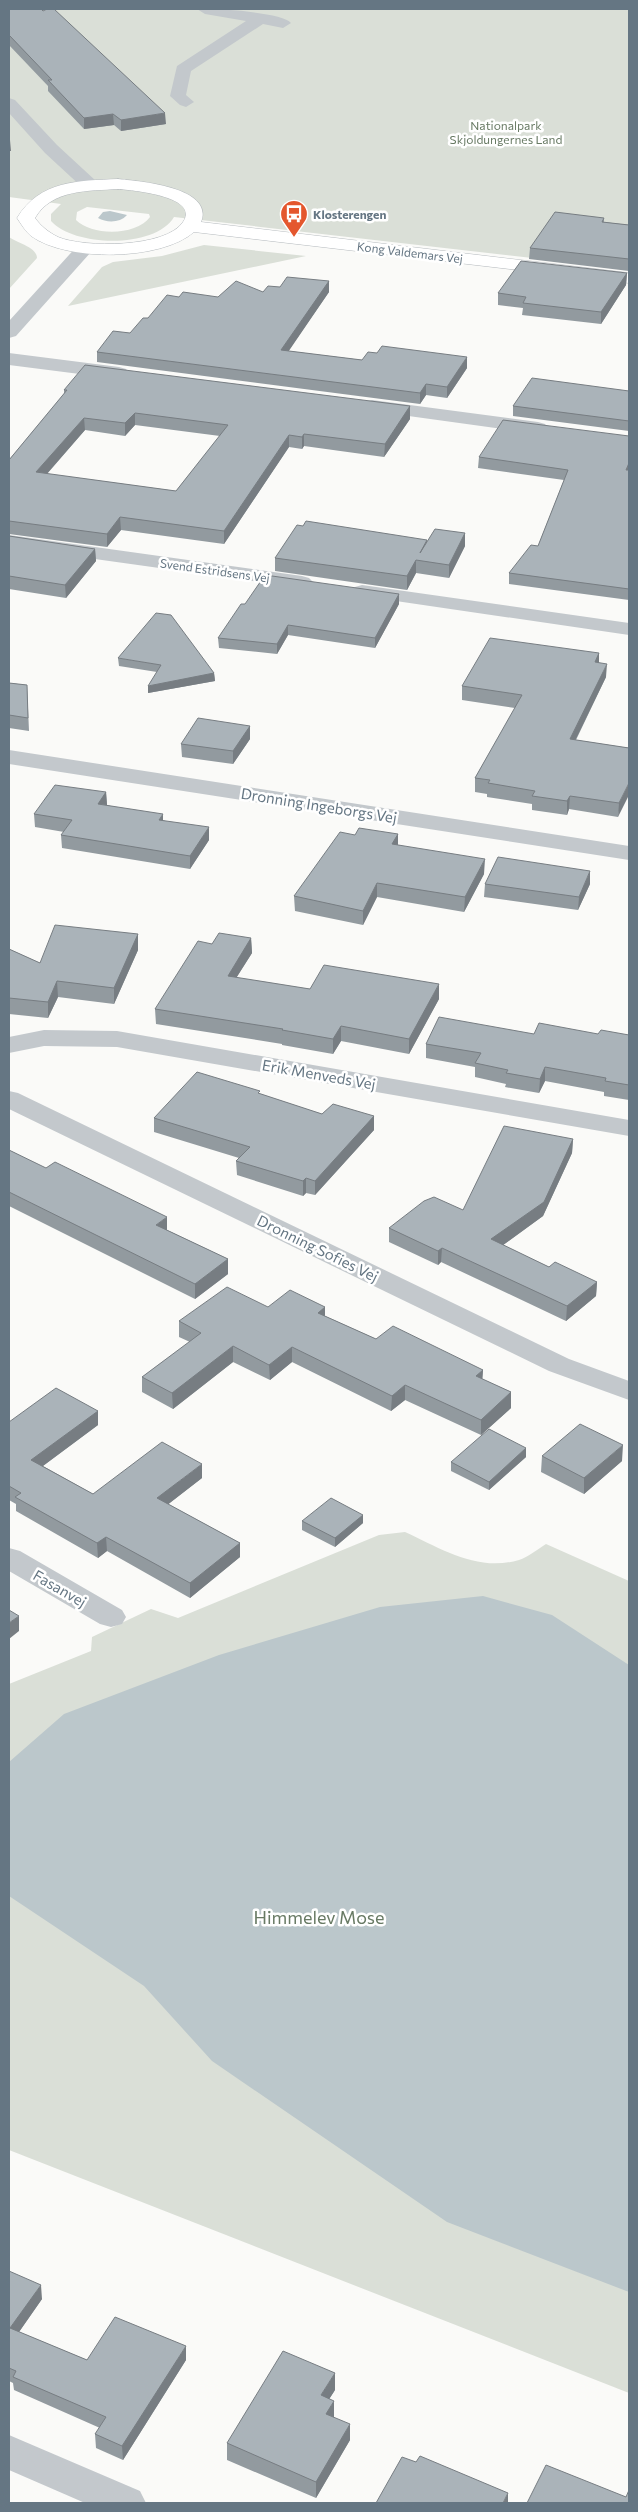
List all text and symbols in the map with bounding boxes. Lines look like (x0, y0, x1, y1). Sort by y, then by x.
park label: Nationalpark Skjoldungernes Land (450, 118, 562, 146)
bus stop icon: Klosterengen (279, 199, 309, 238)
place label: Klosterengen (313, 207, 386, 221)
street label: Kong Valdemars Vej (356, 239, 464, 265)
street label: Svend Estridsens Vej (159, 555, 271, 585)
street label: Dronning Ingeborgs Vej (240, 784, 398, 826)
street label: Erik Menveds Vej (261, 1055, 377, 1093)
street label: Dronning Sofies Vej (255, 1211, 381, 1285)
street label: Fasanvej (30, 1566, 90, 1610)
park label: Himmelev Mose (254, 1906, 385, 1928)

